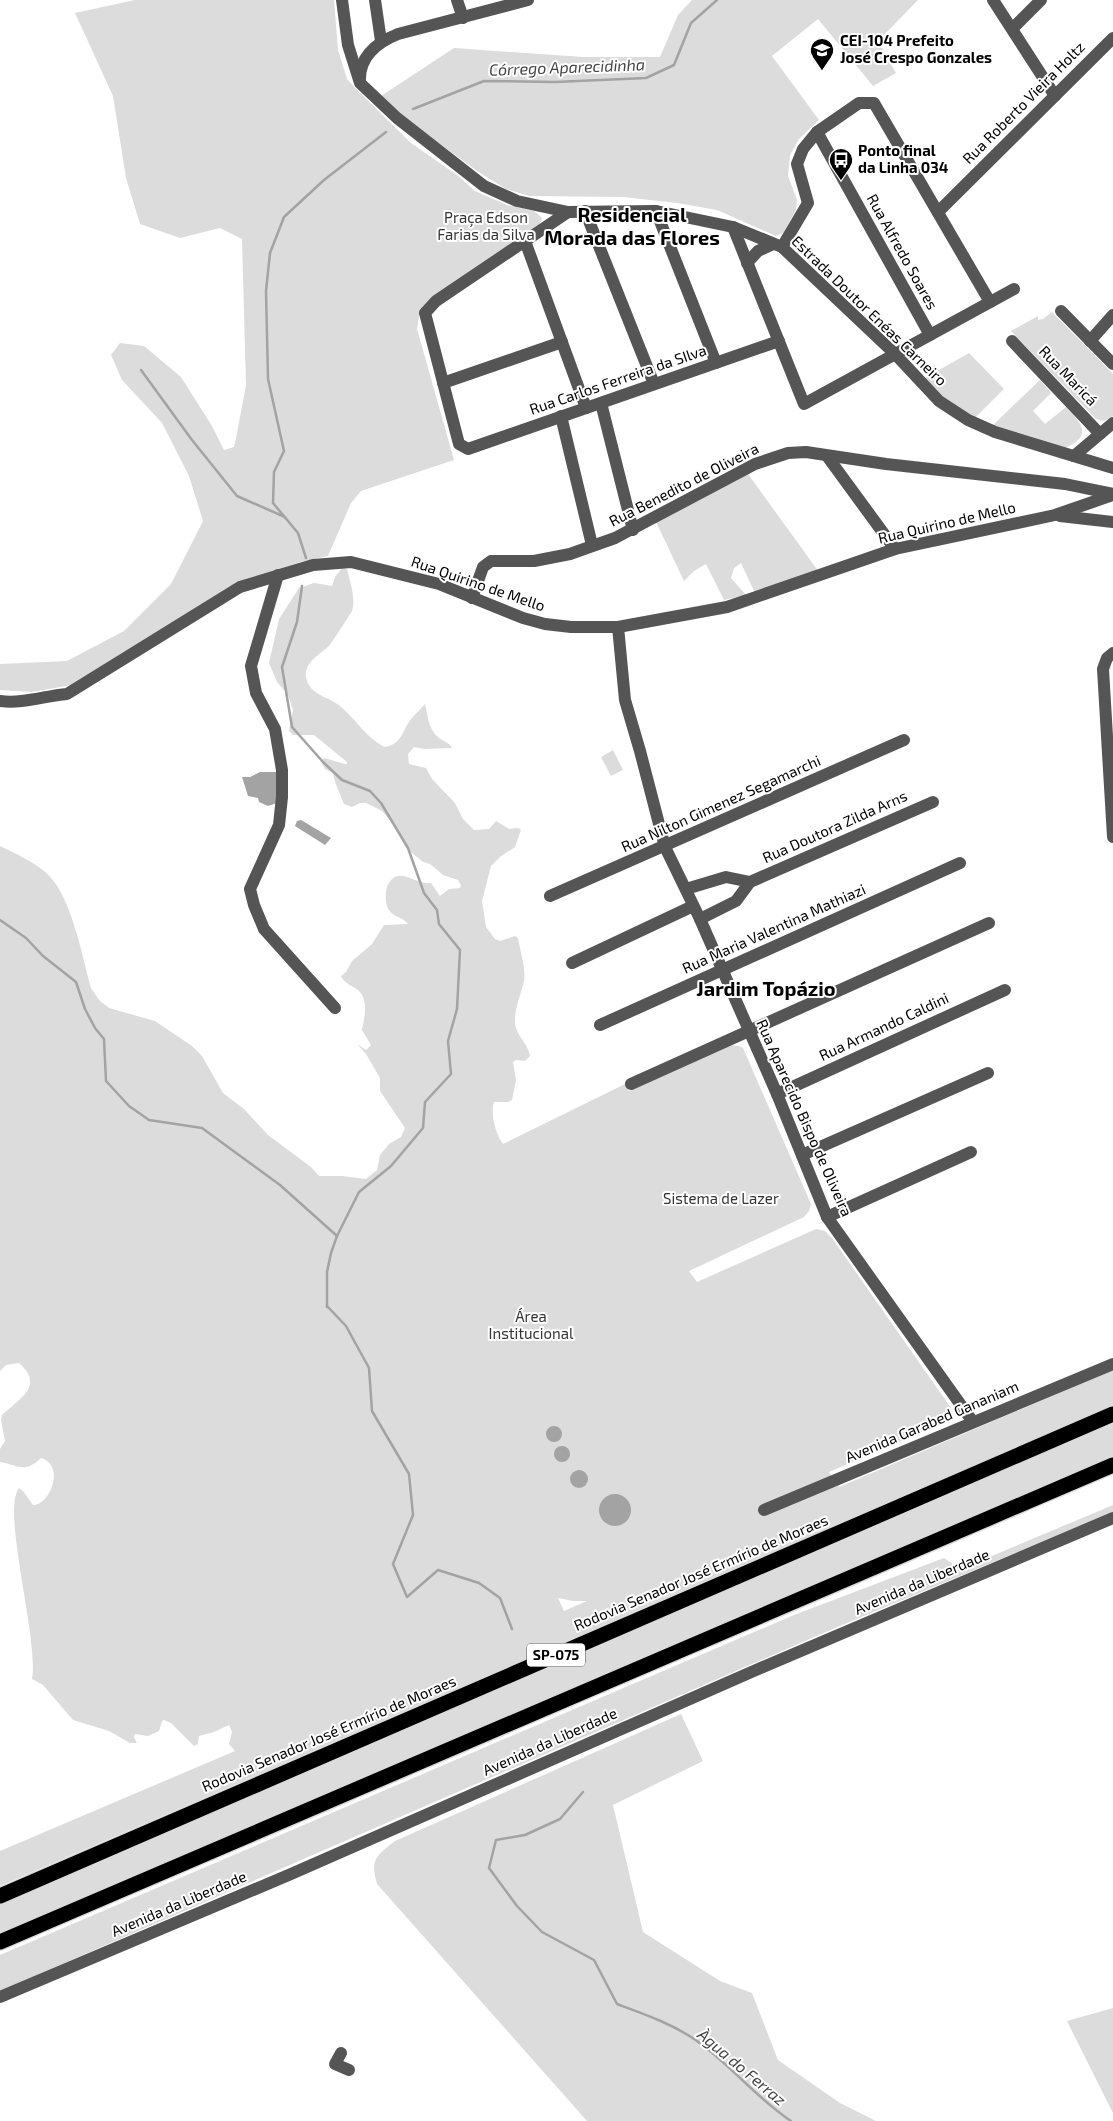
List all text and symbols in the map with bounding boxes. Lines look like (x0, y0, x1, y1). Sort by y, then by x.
place label: CEI-104 Prefeito José Crespo Gonzales (840, 31, 992, 66)
school or university icon: CEI-104 Prefeito José Crespo Gonzales (809, 37, 835, 71)
street label: Rua Roberto Vieira Holtz (958, 37, 1088, 167)
water label: Córrego Aparecidinha (489, 54, 645, 79)
place label: Ponto final da Linha 034 (858, 141, 949, 176)
bus stop icon: Ponto final da Linha 034 (828, 147, 854, 181)
street label: Rua Alfredo Soares (864, 191, 942, 312)
district label: Residencial Morada das Flores (544, 202, 720, 249)
park label: Praça Edson Farias da Silva (437, 208, 535, 243)
street label: Estrada Doutor Enéas Carneiro (788, 231, 951, 389)
street label: Rua Carlos Ferreira da SIlva (527, 340, 709, 418)
street label: Rua Maricá (1036, 342, 1102, 409)
street label: Rua Benedito de Oliveira (606, 439, 761, 530)
street label: Rua Quirino de Mello (876, 497, 1018, 548)
street label: Rua Quirino de Mello (409, 552, 548, 615)
street label: Rua Nilton Gimenez Segamarchi (618, 751, 823, 855)
street label: Rua Doutora Zilda Arns (759, 786, 910, 866)
street label: Rua Maria Valentina Mathiazi (679, 879, 868, 977)
district label: Jardim Topázio (696, 976, 836, 1000)
street label: Rua Armando Caldini (816, 988, 951, 1064)
street label: Rua Aparecido Bispo de Oliveira (753, 1016, 857, 1219)
park label: Sistema de Lazer (663, 1189, 779, 1207)
park label: Área Institucional (489, 1307, 574, 1342)
street label: Avenida Garabed Gananiam (842, 1376, 1021, 1466)
street label: Rodovia Senador José Ermírio de Moraes (571, 1510, 830, 1634)
street label: Avenida da Liberdade (851, 1544, 992, 1618)
road number: SP-075 (527, 1644, 585, 1666)
street label: Rodovia Senador José Ermírio de Moraes (199, 1671, 458, 1795)
street label: Avenida da Liberdade (480, 1703, 620, 1779)
street label: Avenida da Liberdade (108, 1866, 249, 1940)
water label: Àgua do Ferraz (694, 2024, 790, 2109)

